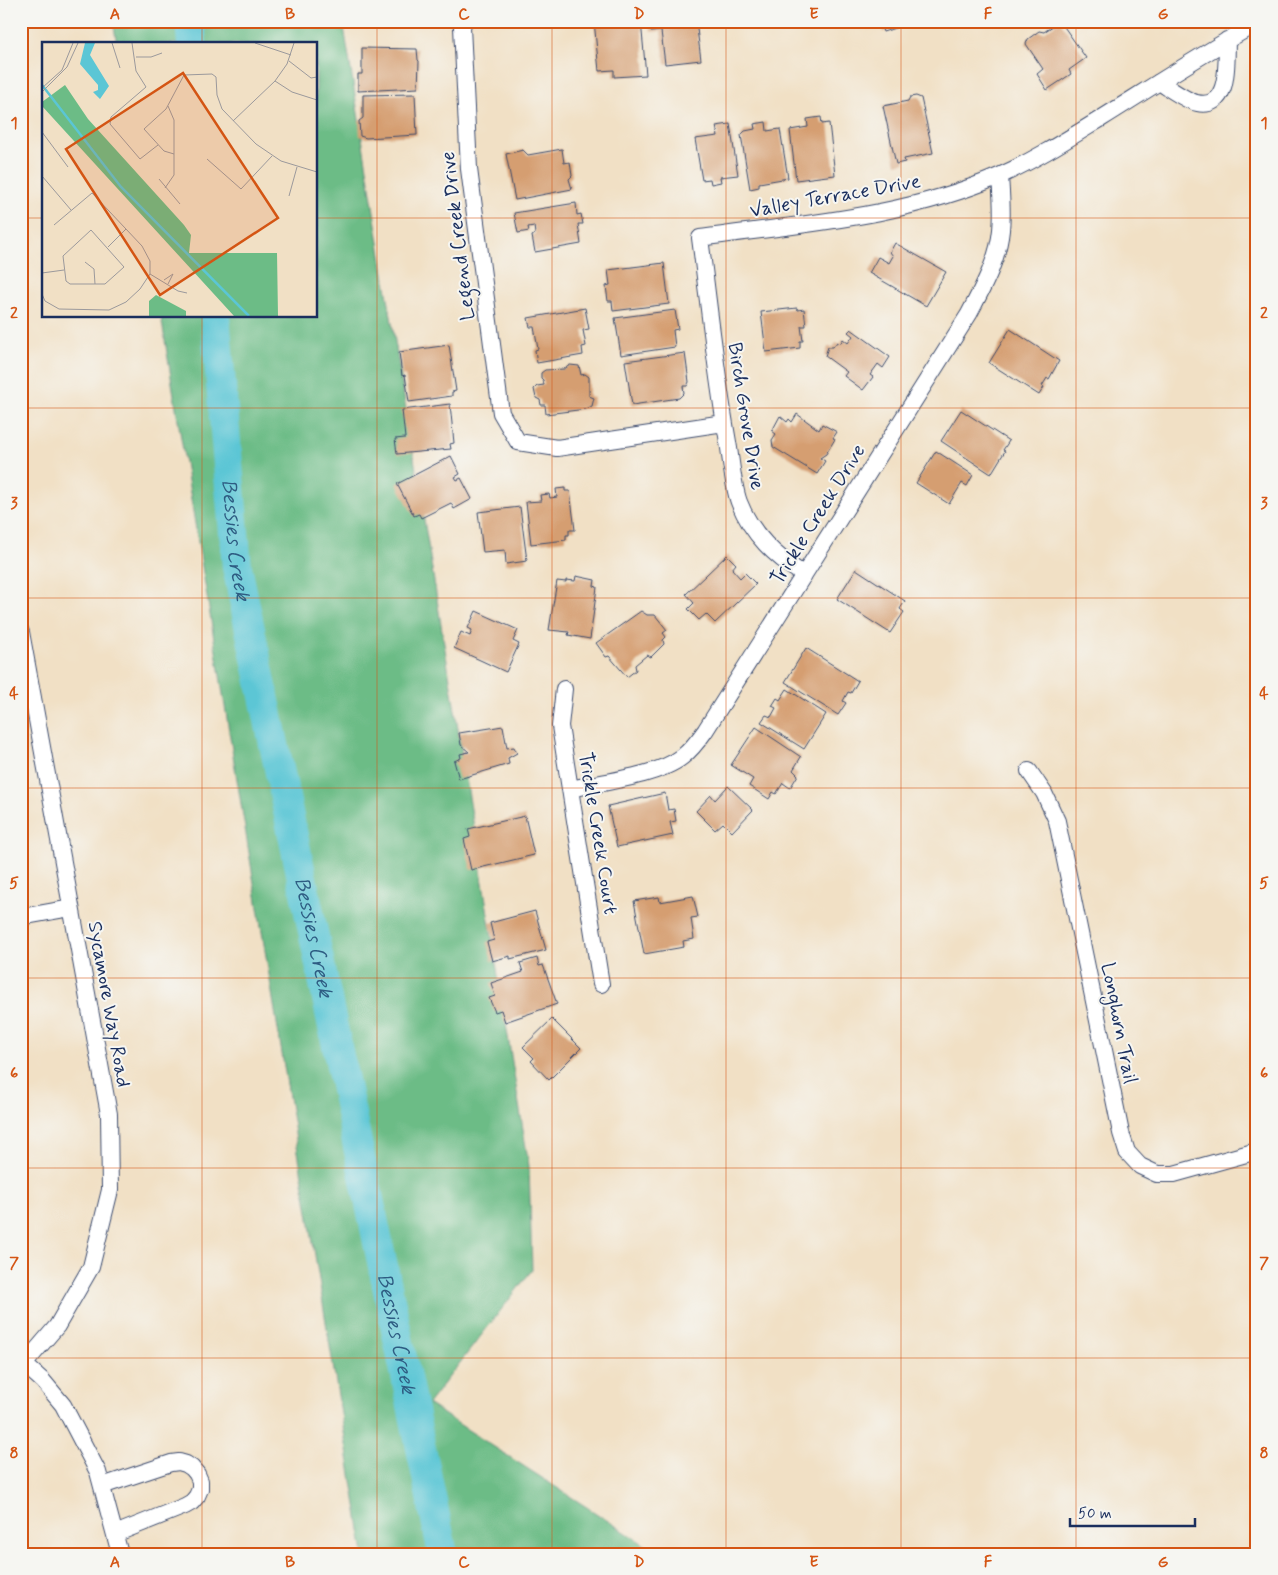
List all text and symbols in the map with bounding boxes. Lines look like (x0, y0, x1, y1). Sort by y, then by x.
text: A (110, 4, 120, 25)
text: B (285, 4, 295, 25)
text: C (458, 4, 470, 25)
text: D (633, 4, 645, 25)
text: E (809, 4, 819, 25)
text: F (984, 4, 993, 25)
text: G (1158, 4, 1169, 25)
inset map (42, 42, 318, 318)
text: 1 (10, 113, 18, 134)
text: 1 (1260, 113, 1268, 134)
street label: Legend Creek Drive (435, 150, 484, 322)
street label: Valley Terrace Drive (748, 168, 923, 225)
text: 2 (10, 303, 18, 324)
text: 2 (1260, 303, 1268, 324)
street label: Birch Grove Drive (721, 341, 771, 492)
street label: Trickle Creek Drive (764, 439, 872, 590)
water label: Bessies Creek (214, 478, 257, 605)
text: 3 (10, 493, 18, 514)
text: 3 (1260, 493, 1268, 514)
text: 4 (9, 683, 19, 704)
text: 4 (1259, 683, 1269, 704)
street label: Trickle Creek Court (571, 750, 624, 916)
text: 5 (9, 873, 19, 894)
text: 5 (1259, 873, 1269, 894)
water label: Bessies Creek (287, 875, 340, 1001)
street label: Sycamore Way Road (81, 919, 136, 1089)
street label: Longhorn Trail (1093, 960, 1144, 1086)
text: 6 (10, 1063, 18, 1084)
text: 6 (1260, 1063, 1268, 1084)
text: 7 (9, 1253, 19, 1274)
text: 7 (1259, 1253, 1269, 1274)
water label: Bessies Creek (370, 1271, 422, 1398)
text: 8 (9, 1443, 19, 1464)
text: 8 (1259, 1443, 1269, 1464)
scale bar (1070, 1495, 1196, 1527)
text: 50 m (1078, 1504, 1112, 1524)
text: A (110, 1552, 120, 1573)
text: B (285, 1552, 295, 1573)
text: C (458, 1552, 470, 1573)
text: D (633, 1552, 645, 1573)
text: E (809, 1552, 819, 1573)
text: F (984, 1552, 993, 1573)
text: G (1158, 1552, 1169, 1573)

